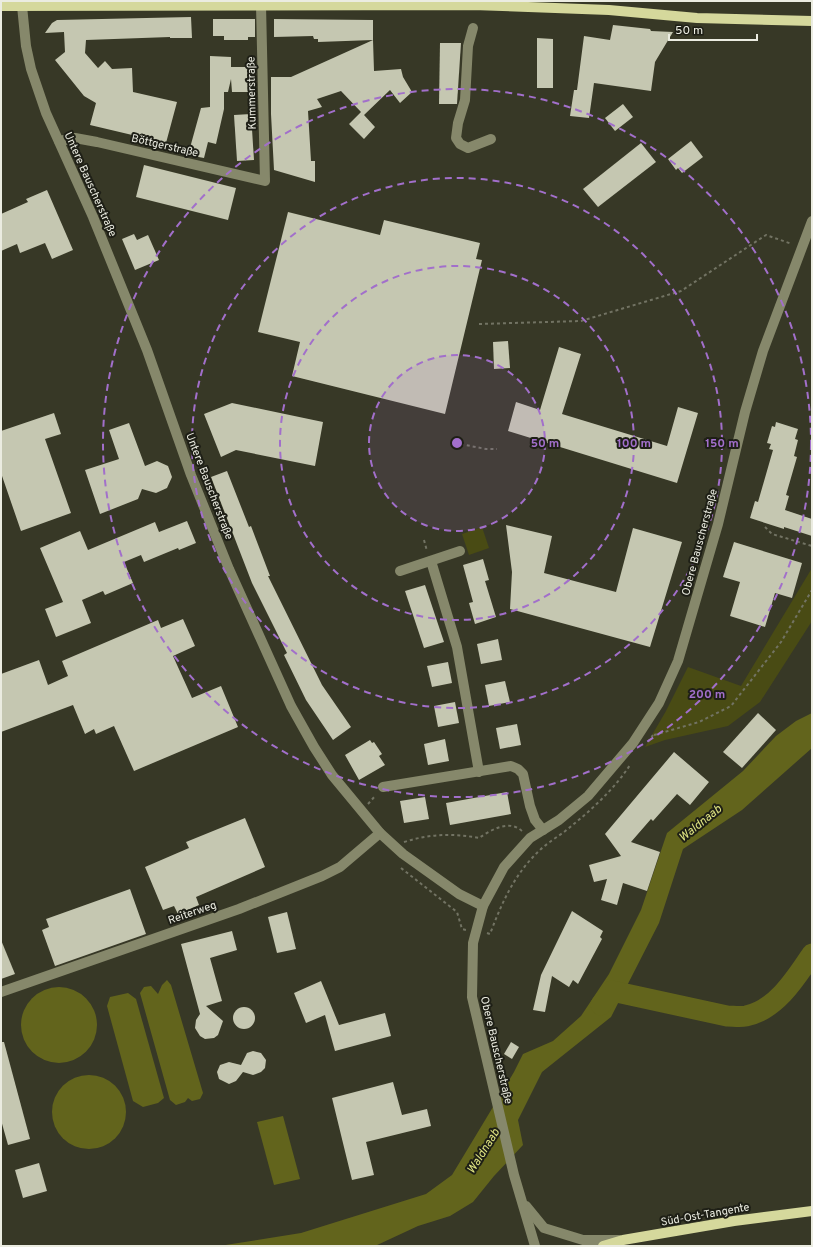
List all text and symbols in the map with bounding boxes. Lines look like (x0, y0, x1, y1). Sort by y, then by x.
scale bar (669, 16, 757, 42)
text: 50 m (675, 23, 703, 39)
street label: Kummerstraße (244, 56, 260, 130)
street label: Untere Bauscherstraße (61, 130, 120, 239)
street label: Böttgerstraße (130, 131, 200, 160)
street label: Untere Bauscherstraße (182, 431, 236, 542)
centre of rings (450, 436, 464, 450)
text: 50 m (531, 436, 559, 452)
text: 100 m (617, 436, 651, 452)
text: 150 m (705, 436, 739, 452)
street label: Obere Bauscherstraße (679, 487, 721, 597)
text: 200 m (689, 687, 725, 703)
water label: Waldnaab (676, 801, 726, 846)
street label: Reiterweg (166, 898, 218, 928)
street label: Obere Bauscherstraße (477, 995, 515, 1105)
water label: Waldnaab (464, 1125, 504, 1177)
street label: Süd-Ost-Tangente (660, 1200, 751, 1230)

